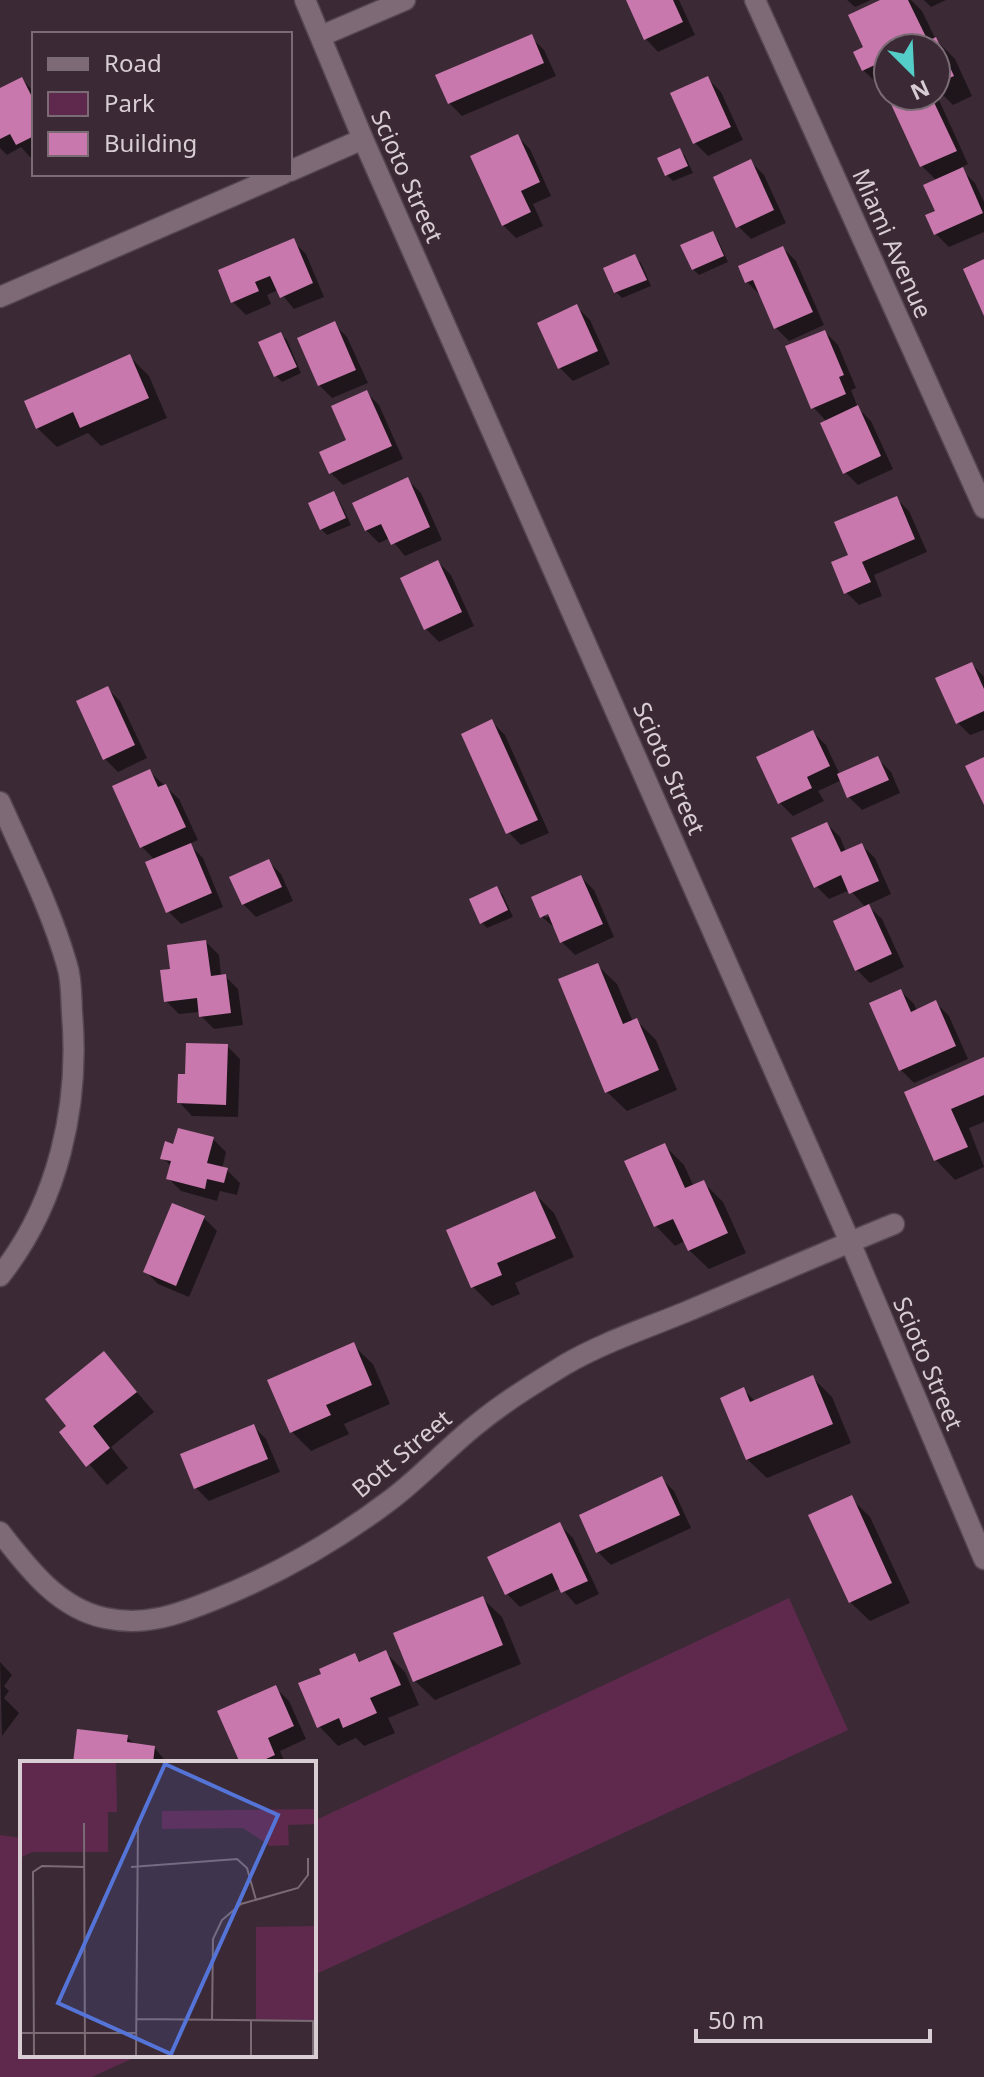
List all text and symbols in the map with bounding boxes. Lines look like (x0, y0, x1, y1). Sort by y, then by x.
legend (32, 32, 292, 176)
north arrow (872, 32, 952, 112)
text: Road (104, 46, 162, 79)
text: N (906, 74, 935, 109)
text: Park (104, 86, 155, 119)
street label: Scioto Street (364, 104, 452, 248)
text: Building (104, 126, 197, 159)
street label: Miami Avenue (845, 163, 941, 323)
street label: Scioto Street (626, 696, 714, 840)
street label: Scioto Street (886, 1291, 972, 1435)
street label: Bott Street (344, 1401, 458, 1504)
inset map (20, 1761, 316, 2057)
scale bar (696, 1993, 930, 2043)
text: 50 m (708, 2003, 764, 2036)

